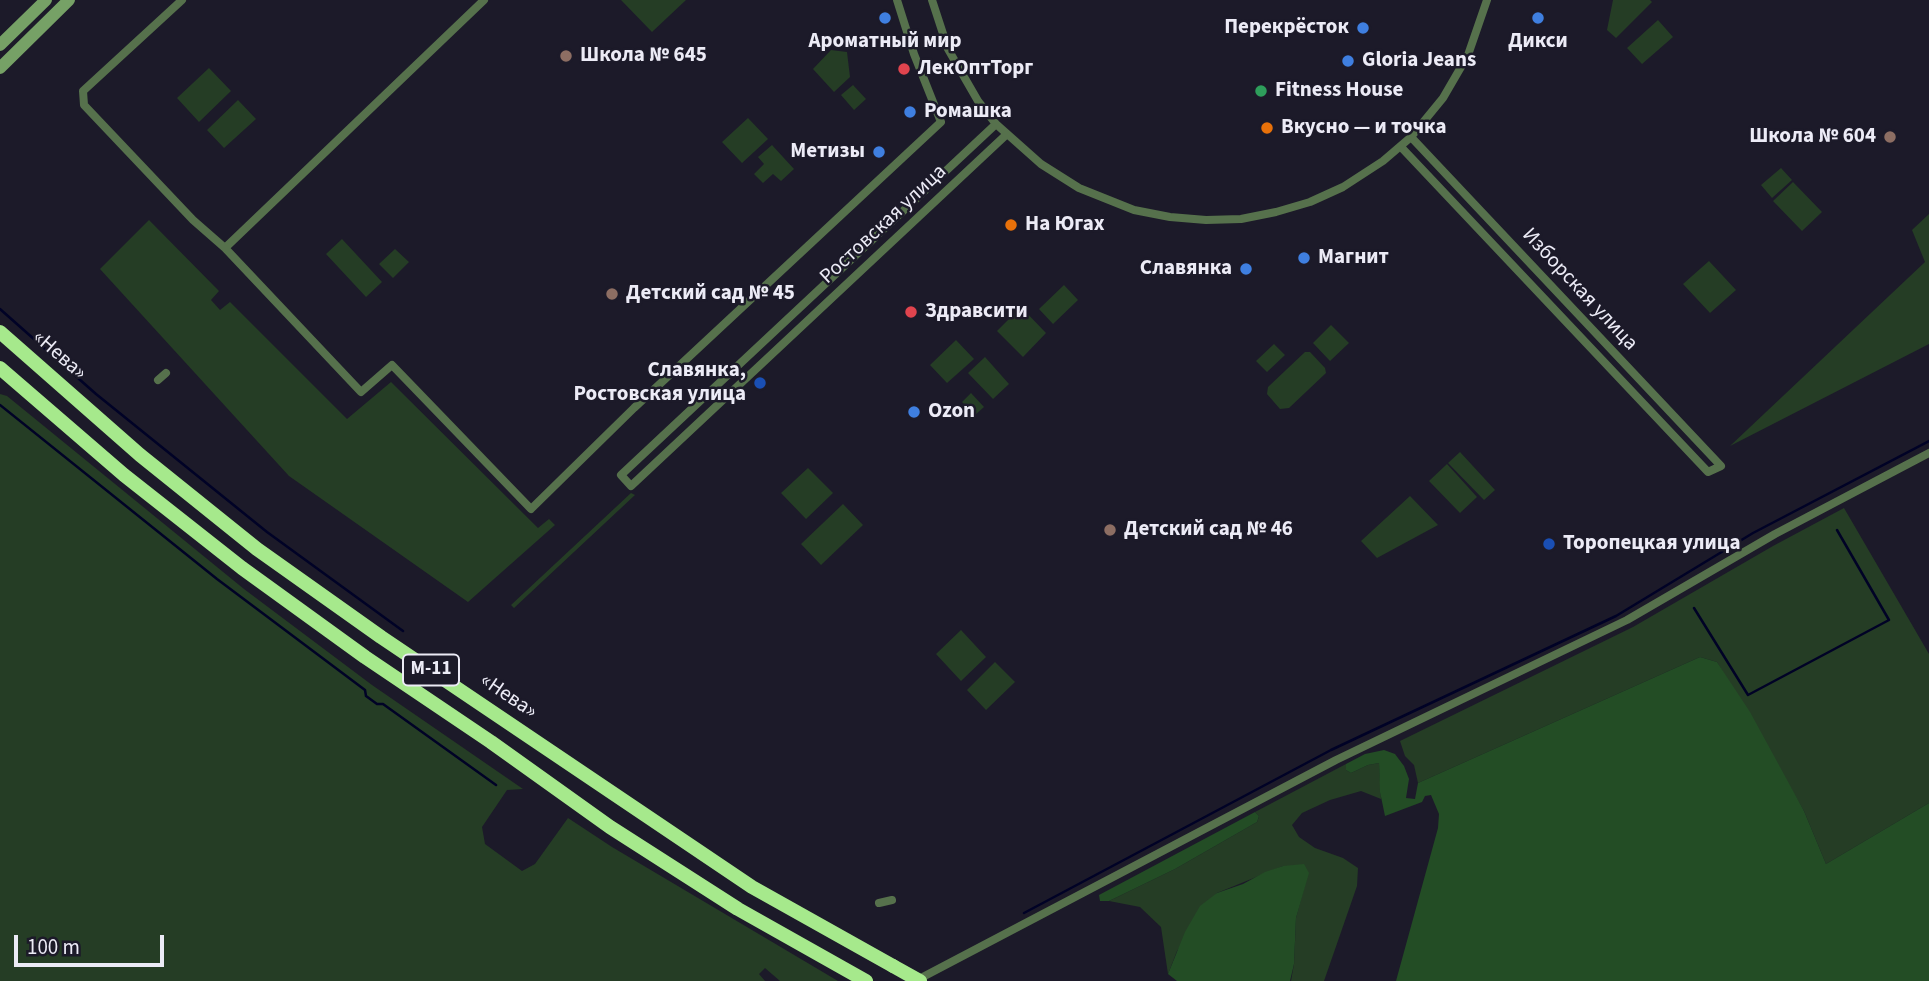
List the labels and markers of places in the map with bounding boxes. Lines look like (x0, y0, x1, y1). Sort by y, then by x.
marker: Ароматный мир (877, 10, 893, 26)
marker: Дикси (1530, 10, 1546, 26)
place label: Перекрёсток (1224, 15, 1349, 41)
marker: Перекрёсток (1355, 20, 1371, 36)
place label: Ароматный мир (809, 29, 961, 55)
place label: Дикси (1508, 29, 1568, 55)
place label: Школа № 645 (580, 43, 707, 69)
marker: Школа № 645 (558, 48, 574, 64)
place label: Gloria Jeans (1362, 48, 1476, 74)
marker: Gloria Jeans (1340, 53, 1356, 69)
place label: ЛекОптТорг (918, 56, 1033, 82)
marker: ЛекОптТорг (896, 61, 912, 77)
place label: Fitness House (1275, 78, 1403, 104)
marker: Fitness House (1253, 83, 1269, 99)
place label: Ромашка (924, 99, 1012, 125)
marker: Ромашка (902, 104, 918, 120)
place label: Вкусно — и точка (1281, 115, 1446, 141)
marker: Вкусно — и точка (1259, 120, 1275, 136)
place label: Школа № 604 (1749, 124, 1876, 150)
marker: Школа № 604 (1882, 129, 1898, 145)
place label: Метизы (790, 139, 865, 165)
marker: Метизы (871, 144, 887, 160)
place label: На Югах (1025, 212, 1105, 238)
marker: На Югах (1003, 217, 1019, 233)
place label: Магнит (1318, 245, 1389, 271)
marker: Магнит (1296, 250, 1312, 266)
place label: Славянка (1140, 256, 1232, 282)
marker: Славянка (1238, 261, 1254, 277)
place label: Детский сад № 45 (626, 281, 795, 307)
marker: Детский сад № 45 (604, 286, 620, 302)
place label: Здравсити (925, 299, 1028, 325)
marker: Здравсити (903, 304, 919, 320)
place label: Славянка, Ростовская улица (574, 358, 746, 408)
marker: Славянка, Ростовская улица (752, 375, 768, 391)
place label: Ozon (928, 399, 975, 425)
marker: Ozon (906, 404, 922, 420)
place label: Детский сад № 46 (1124, 517, 1293, 543)
marker: Детский сад № 46 (1102, 522, 1118, 538)
place label: Торопецкая улица (1563, 531, 1741, 557)
marker: Торопецкая улица (1541, 536, 1557, 552)

